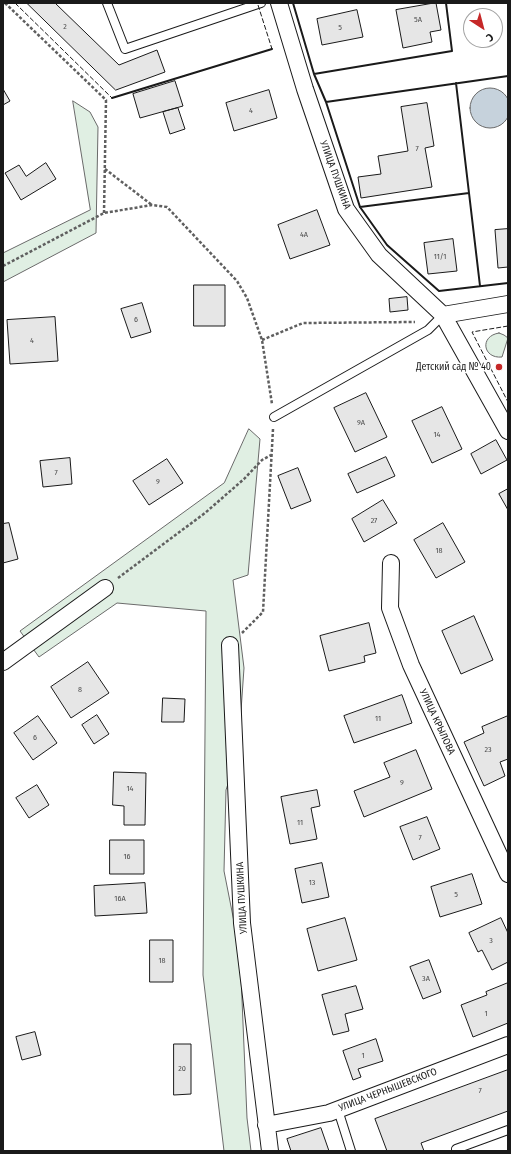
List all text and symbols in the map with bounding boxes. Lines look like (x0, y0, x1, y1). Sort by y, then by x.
north arrow (463, 8, 503, 48)
house number: 5А (414, 15, 422, 25)
house number: 2 (63, 22, 67, 32)
house number: 5 (338, 23, 342, 33)
text: С (484, 30, 496, 44)
house number: 4 (249, 106, 253, 116)
street label: УЛИЦА ПУШКИНА (317, 139, 353, 211)
house number: 7 (415, 144, 419, 154)
house number: 4А (300, 230, 308, 240)
house number: 11/1 (434, 252, 446, 262)
house number: 6 (134, 315, 138, 325)
house number: 4 (30, 336, 34, 346)
place label: Детский сад № 40 (416, 361, 491, 373)
marker: Детский сад № 40 (494, 362, 504, 372)
house number: 9А (357, 418, 365, 428)
house number: 14 (434, 430, 440, 440)
house number: 7 (54, 468, 58, 478)
house number: 9 (156, 477, 160, 487)
house number: 27 (371, 516, 377, 526)
house number: 18 (435, 546, 443, 556)
house number: 8 (78, 685, 82, 695)
street label: УЛИЦА КРЫЛОВА (417, 687, 457, 757)
house number: 11 (375, 714, 381, 724)
house number: 6 (33, 733, 37, 743)
house number: 23 (484, 745, 492, 755)
house number: 9 (400, 778, 404, 788)
house number: 14 (127, 784, 133, 794)
house number: 11 (297, 818, 303, 828)
house number: 7 (418, 833, 422, 843)
house number: 16 (123, 852, 131, 862)
street label: УЛИЦА ПУШКИНА (234, 862, 250, 934)
house number: 13 (309, 878, 315, 888)
house number: 5 (454, 890, 458, 900)
house number: 16А (114, 894, 126, 904)
house number: 3 (489, 936, 493, 946)
house number: 18 (158, 956, 166, 966)
house number: 3А (422, 974, 430, 984)
house number: 1 (484, 1009, 488, 1019)
house number: 1 (361, 1051, 365, 1061)
house number: 20 (178, 1064, 186, 1074)
street label: УЛИЦА ЧЕРНЫШЕВСКОГО (337, 1066, 439, 1114)
house number: 7 (478, 1086, 482, 1096)

